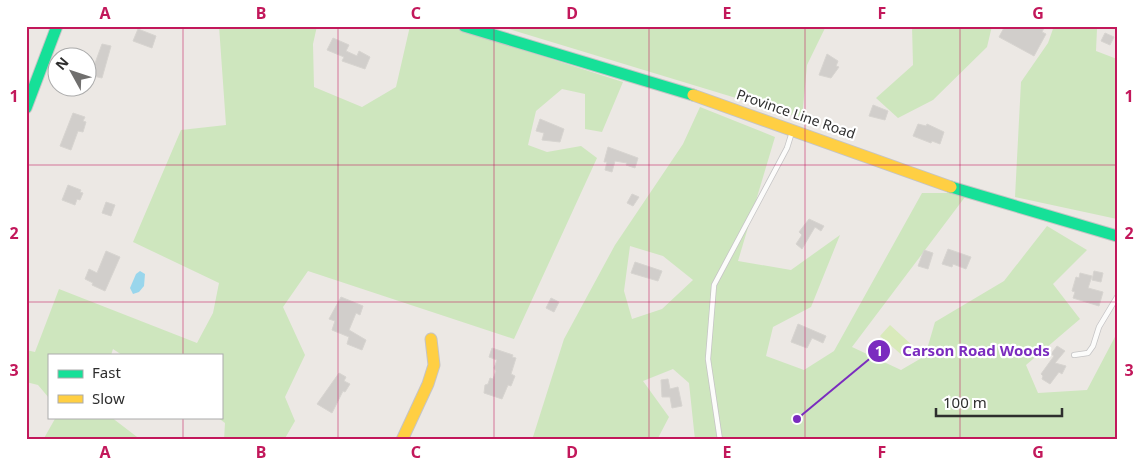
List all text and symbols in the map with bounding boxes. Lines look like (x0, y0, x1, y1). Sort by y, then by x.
text: A (99, 2, 111, 24)
text: B (256, 2, 266, 24)
text: C (411, 2, 421, 24)
text: D (566, 2, 578, 24)
text: E (723, 2, 732, 24)
text: F (878, 2, 886, 24)
text: G (1032, 2, 1044, 24)
north arrow (48, 48, 98, 98)
text: N (51, 53, 73, 74)
street label: Province Line Road (734, 84, 858, 143)
text: 1 (9, 85, 19, 107)
text: 1 (1124, 85, 1134, 107)
text: 2 (9, 222, 19, 244)
text: 2 (1124, 222, 1134, 244)
callout: Carson Road Woods (867, 336, 1059, 366)
text: 1 (875, 340, 883, 360)
text: Carson Road Woods (902, 340, 1050, 360)
legend (48, 354, 222, 418)
text: 3 (9, 359, 19, 381)
text: 3 (1124, 359, 1134, 381)
text: Fast (92, 362, 121, 382)
scale bar (936, 386, 1062, 418)
text: Slow (92, 388, 125, 408)
text: 100 m (943, 392, 987, 412)
text: A (99, 441, 111, 463)
text: B (256, 441, 266, 463)
text: C (411, 441, 421, 463)
text: D (566, 441, 578, 463)
text: E (723, 441, 732, 463)
text: F (878, 441, 886, 463)
text: G (1032, 441, 1044, 463)

